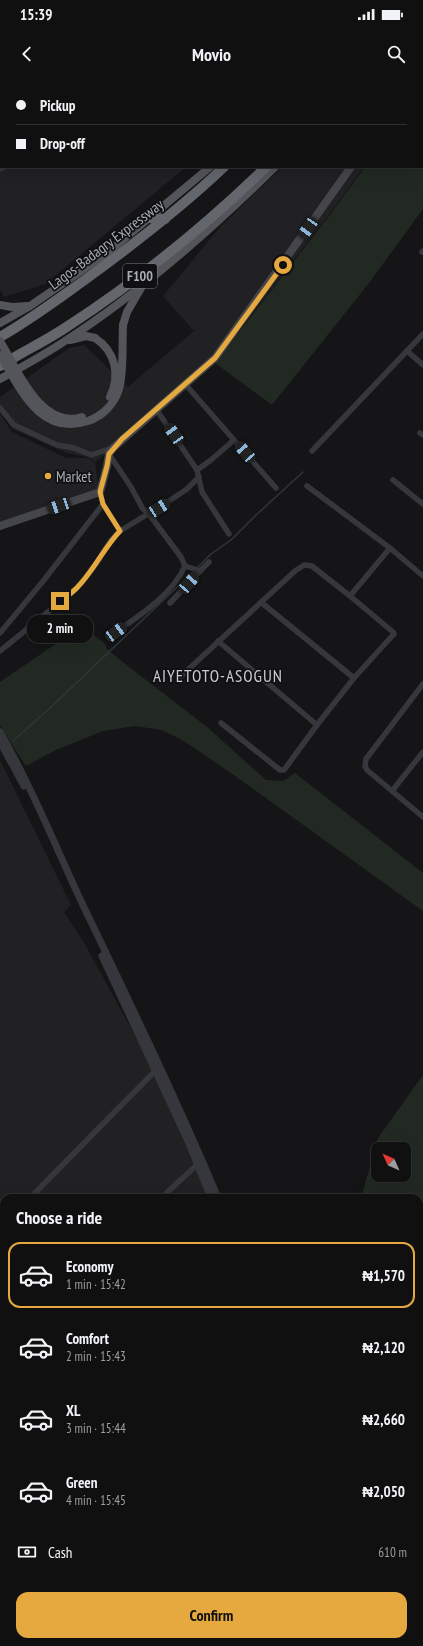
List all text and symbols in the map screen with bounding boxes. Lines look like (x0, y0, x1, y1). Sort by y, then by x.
text: 15:39 (20, 5, 52, 24)
icon: back (16, 43, 38, 65)
text: Movio (192, 43, 231, 66)
icon: search (385, 43, 407, 65)
text: Pickup (40, 96, 75, 115)
text: Drop-off (40, 134, 85, 153)
street label: Lagos-Badagry Expressway (45, 194, 168, 293)
car (296, 215, 320, 241)
route start (274, 256, 292, 274)
road number: F100 (123, 264, 157, 288)
car (162, 421, 186, 447)
car (233, 439, 257, 465)
place label: Market (56, 467, 92, 486)
marker: Market (43, 471, 53, 481)
car (46, 496, 72, 516)
car (146, 496, 172, 520)
car (177, 570, 201, 596)
route end (51, 592, 69, 610)
callout: 2 min (27, 615, 93, 643)
text: 2 min (47, 620, 73, 637)
car (103, 620, 129, 644)
district label: AIYETOTO-ASOGUN (153, 665, 283, 687)
north arrow (371, 1142, 411, 1182)
map controls (371, 1142, 411, 1182)
text: Choose a ride (16, 1206, 102, 1229)
icon: car (18, 1257, 54, 1293)
text: Economy (66, 1257, 114, 1276)
text: ₦1,570 (362, 1266, 405, 1285)
text: 1 min · 15:42 (66, 1276, 126, 1293)
icon: car (18, 1329, 54, 1365)
text: Comfort (66, 1329, 109, 1348)
text: ₦2,120 (362, 1338, 405, 1357)
text: 2 min · 15:43 (66, 1348, 126, 1365)
icon: car (18, 1401, 54, 1437)
text: XL (66, 1401, 80, 1420)
text: ₦2,660 (362, 1410, 405, 1429)
text: 3 min · 15:44 (66, 1420, 126, 1437)
icon: car (18, 1473, 54, 1509)
text: Green (66, 1473, 98, 1492)
text: ₦2,050 (362, 1482, 405, 1501)
text: 4 min · 15:45 (66, 1492, 126, 1509)
icon: cash (16, 1541, 38, 1563)
text: Cash (48, 1543, 72, 1562)
text: 610 m (378, 1544, 407, 1561)
button: Confirm (16, 1592, 407, 1638)

